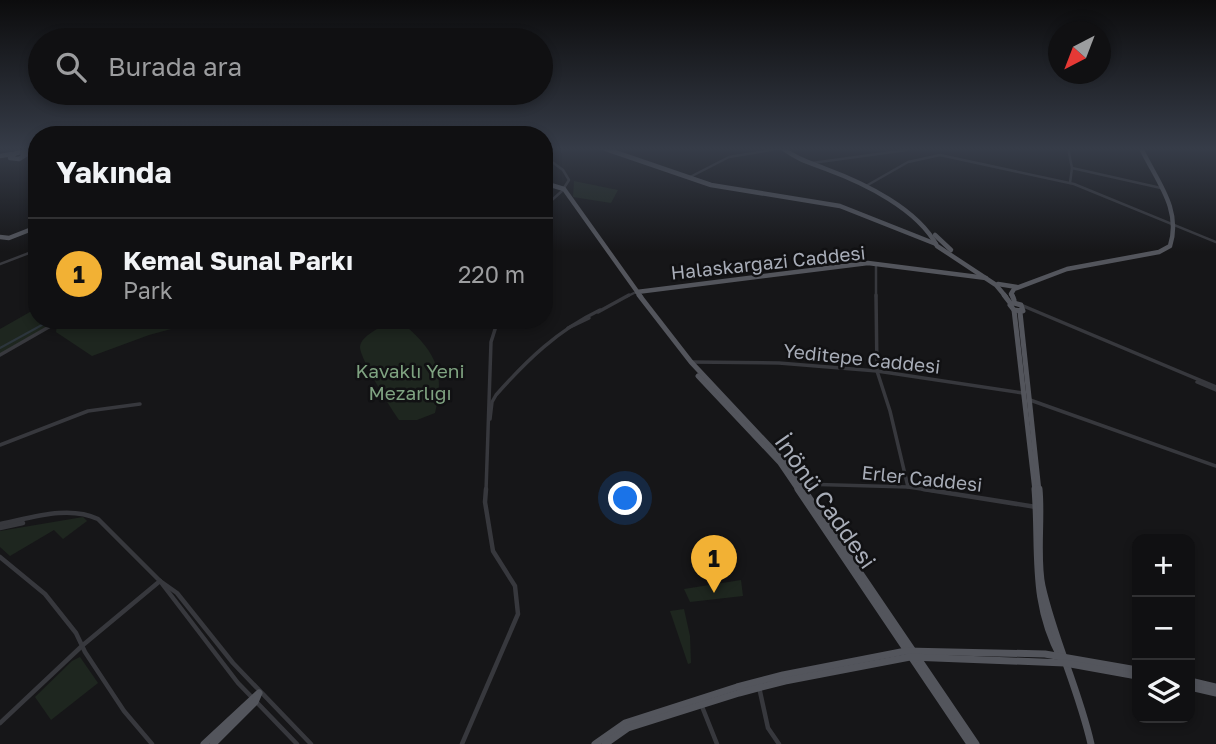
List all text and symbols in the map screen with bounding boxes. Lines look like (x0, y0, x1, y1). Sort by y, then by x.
north arrow (1048, 21, 1111, 84)
search box (28, 28, 553, 105)
icon: search (52, 48, 90, 86)
text: Burada ara (108, 51, 242, 82)
text: Yakında (56, 154, 172, 190)
street label: Halaskargazi Caddesi (669, 240, 867, 284)
text: Kemal Sunal Parkı (123, 245, 353, 276)
text: 1 (73, 260, 85, 288)
text: 220 m (458, 260, 525, 288)
text: Park (123, 276, 173, 304)
street label: Yeditepe Caddesi (782, 338, 942, 378)
park label: Kavaklı Yeni Mezarlığı (355, 359, 465, 404)
street label: İnönü Caddesi (769, 428, 883, 574)
street label: Erler Caddesi (860, 460, 984, 496)
your location (608, 481, 642, 515)
map controls (1132, 534, 1195, 723)
button: + (1132, 534, 1195, 597)
pin: 1 (691, 535, 737, 593)
button: − (1132, 597, 1195, 660)
button: layers (1132, 660, 1195, 723)

